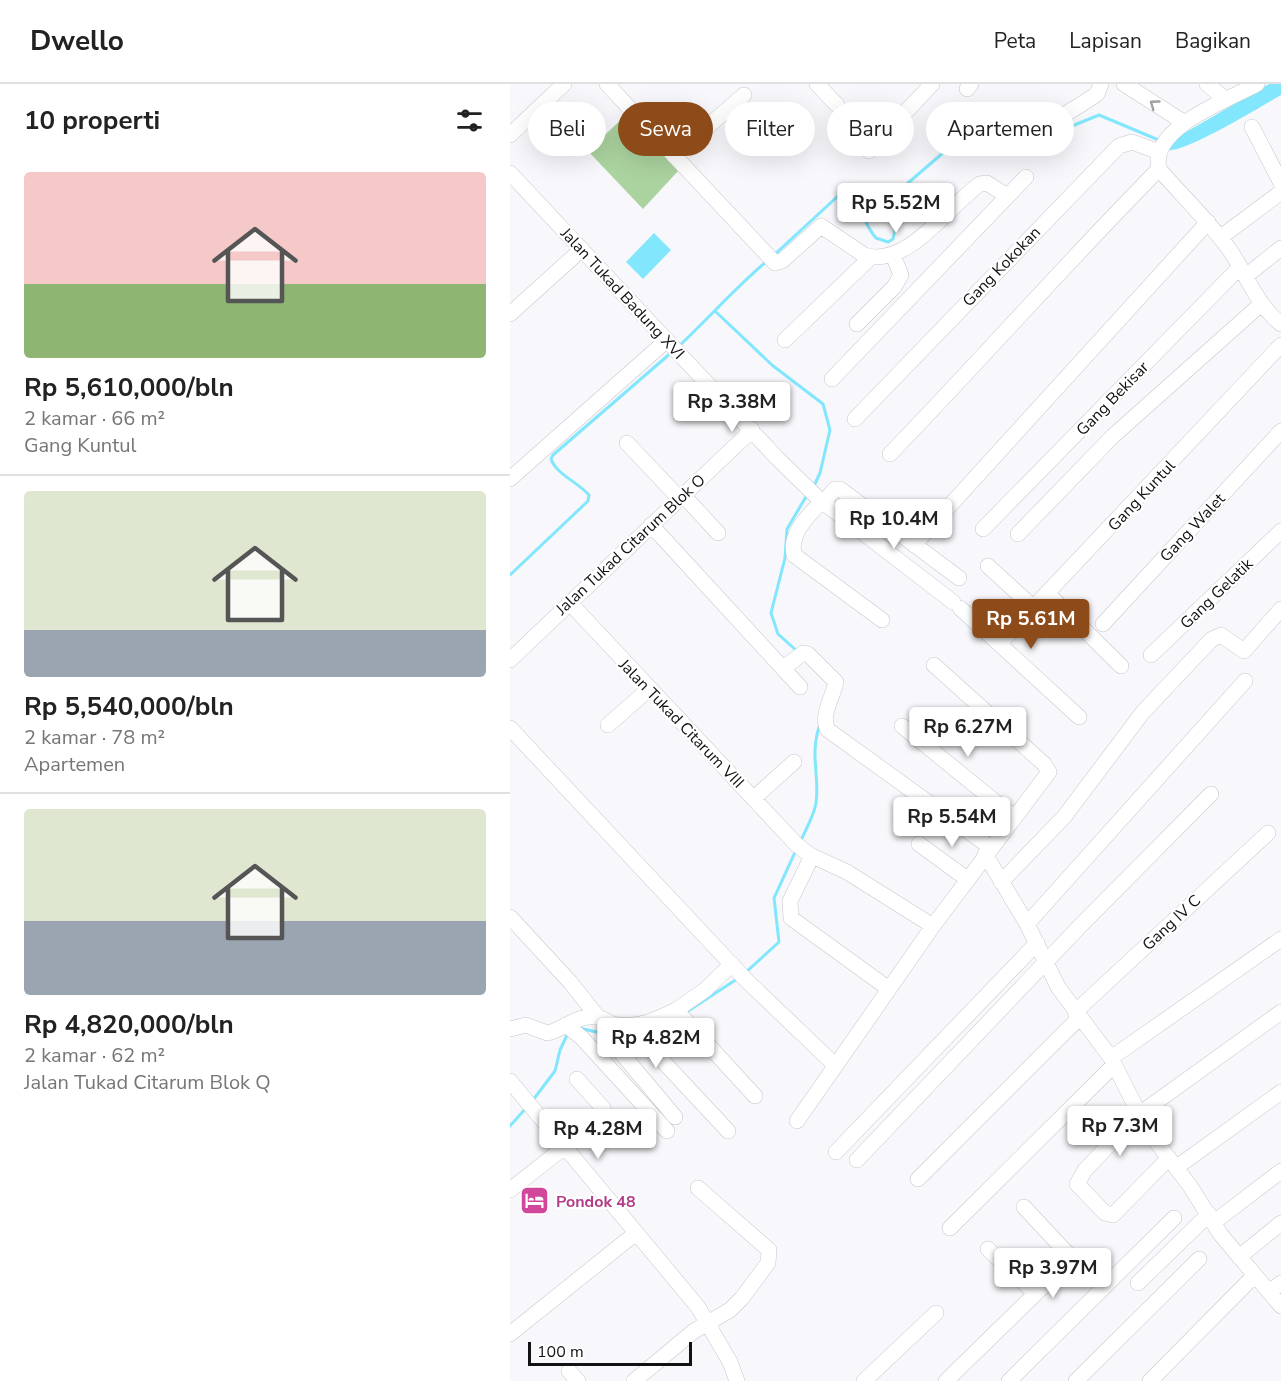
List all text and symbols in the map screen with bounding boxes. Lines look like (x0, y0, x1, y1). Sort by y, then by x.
text: Dwello (30, 22, 124, 60)
text: Peta (994, 27, 1036, 55)
text: Lapisan (1069, 27, 1142, 55)
text: Bagikan (1175, 27, 1251, 55)
one-way arrow (1150, 100, 1161, 111)
chip: Beli (528, 102, 606, 156)
chip: Sewa (618, 102, 713, 156)
chip: Filter (725, 102, 815, 156)
chip: Baru (827, 102, 914, 156)
chip: Apartemen (926, 102, 1074, 156)
text: 10 properti (24, 103, 160, 138)
icon: filters (453, 104, 486, 137)
pin: Rp 5.52M (834, 183, 958, 234)
text: Rp 5.52M (851, 189, 941, 216)
icon: home (201, 211, 309, 319)
street label: Jalan Tukad Badung XVI (555, 222, 689, 364)
street label: Gang Kokokan (958, 222, 1046, 312)
street label: Gang Bekisar (1072, 356, 1154, 441)
text: Rp 5,610,000/bln (24, 370, 234, 405)
pin: Rp 3.38M (670, 382, 794, 433)
text: Rp 3.38M (687, 388, 777, 415)
text: 2 kamar · 66 m² (24, 405, 165, 432)
text: Gang Kuntul (24, 432, 136, 459)
street label: Gang Kuntul (1103, 455, 1181, 536)
street label: Jalan Tukad Citarum Blok O (550, 469, 710, 621)
street label: Gang Walet (1155, 488, 1231, 567)
pin: Rp 10.4M (832, 499, 956, 550)
text: Rp 10.4M (849, 505, 939, 532)
icon: home (201, 530, 309, 638)
street label: Gang Gelatik (1175, 553, 1259, 634)
pin: Rp 5.61M (969, 599, 1093, 650)
text: Rp 5.61M (986, 605, 1076, 632)
street label: Jalan Tukad Citarum VIII (613, 654, 749, 793)
text: Rp 5,540,000/bln (24, 689, 234, 724)
pin: Rp 6.27M (906, 707, 1030, 758)
text: Rp 6.27M (923, 713, 1013, 740)
text: 2 kamar · 78 m² (24, 724, 165, 751)
text: Apartemen (24, 751, 125, 778)
pin: Rp 5.54M (890, 797, 1014, 848)
text: Rp 5.54M (907, 803, 997, 830)
icon: home (201, 848, 309, 956)
street label: Gang IV C (1138, 890, 1206, 956)
text: Rp 4,820,000/bln (24, 1007, 234, 1042)
pin: Rp 4.82M (594, 1018, 718, 1069)
text: Rp 4.82M (611, 1024, 701, 1051)
text: 2 kamar · 62 m² (24, 1042, 165, 1069)
text: Jalan Tukad Citarum Blok Q (24, 1069, 271, 1096)
pin: Rp 7.3M (1065, 1106, 1175, 1157)
pin: Rp 4.28M (536, 1109, 660, 1160)
text: Rp 7.3M (1081, 1112, 1159, 1139)
text: Rp 4.28M (553, 1115, 643, 1142)
hotel icon: Pondok 48 (519, 1185, 551, 1217)
place label: Pondok 48 (556, 1191, 636, 1213)
pin: Rp 3.97M (991, 1248, 1115, 1299)
text: Rp 3.97M (1008, 1254, 1098, 1281)
scale bar (528, 1339, 692, 1366)
text: 100 m (537, 1341, 584, 1363)

